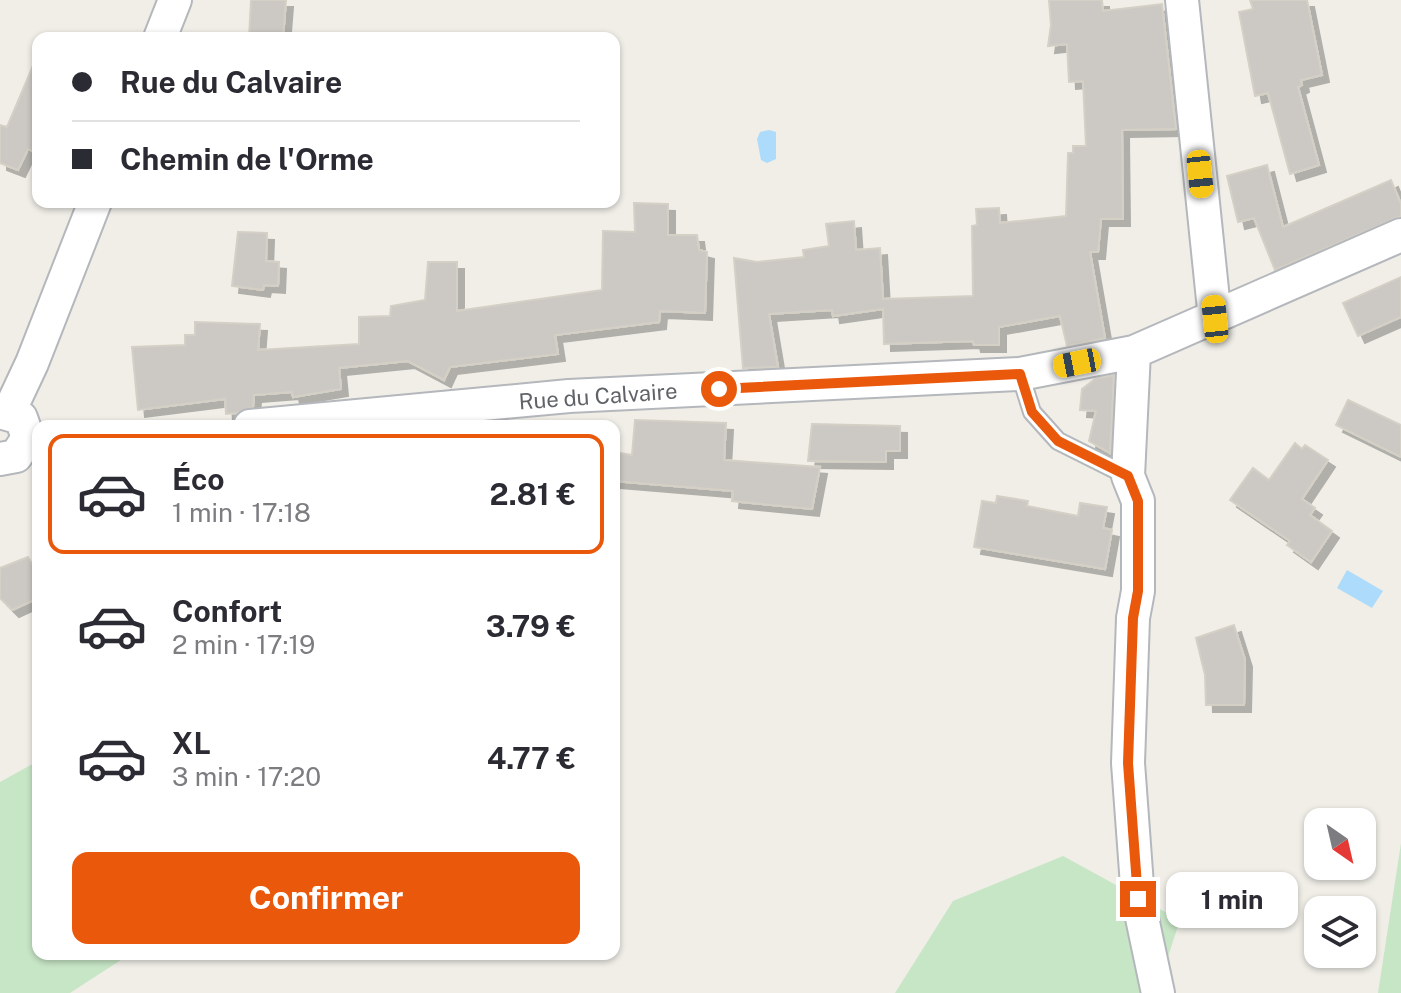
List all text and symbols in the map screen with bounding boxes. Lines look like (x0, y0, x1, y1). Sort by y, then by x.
text: Rue du Calvaire (120, 64, 342, 100)
text: Chemin de l'Orme (120, 141, 374, 177)
car (1186, 149, 1214, 199)
car (1201, 294, 1229, 344)
car (1051, 347, 1103, 379)
route start (701, 371, 737, 407)
street label: Rue du Calvaire (518, 377, 678, 415)
icon: car (76, 458, 148, 530)
text: Éco (172, 461, 225, 497)
text: 2.81 € (490, 476, 576, 512)
text: 1 min · 17:18 (172, 497, 311, 528)
icon: car (76, 590, 148, 662)
text: Confort (172, 593, 282, 629)
text: 3.79 € (486, 608, 576, 644)
text: 2 min · 17:19 (172, 629, 315, 660)
icon: car (76, 722, 148, 794)
text: XL (172, 725, 211, 761)
text: 4.77 € (487, 740, 576, 776)
text: 3 min · 17:20 (172, 761, 321, 792)
north arrow (1304, 808, 1376, 880)
map controls (1304, 808, 1376, 968)
button: Confirmer (72, 852, 580, 944)
callout: 1 min (1166, 871, 1298, 927)
route end (1120, 881, 1156, 917)
text: 1 min (1201, 884, 1263, 915)
button: layers (1304, 896, 1376, 968)

